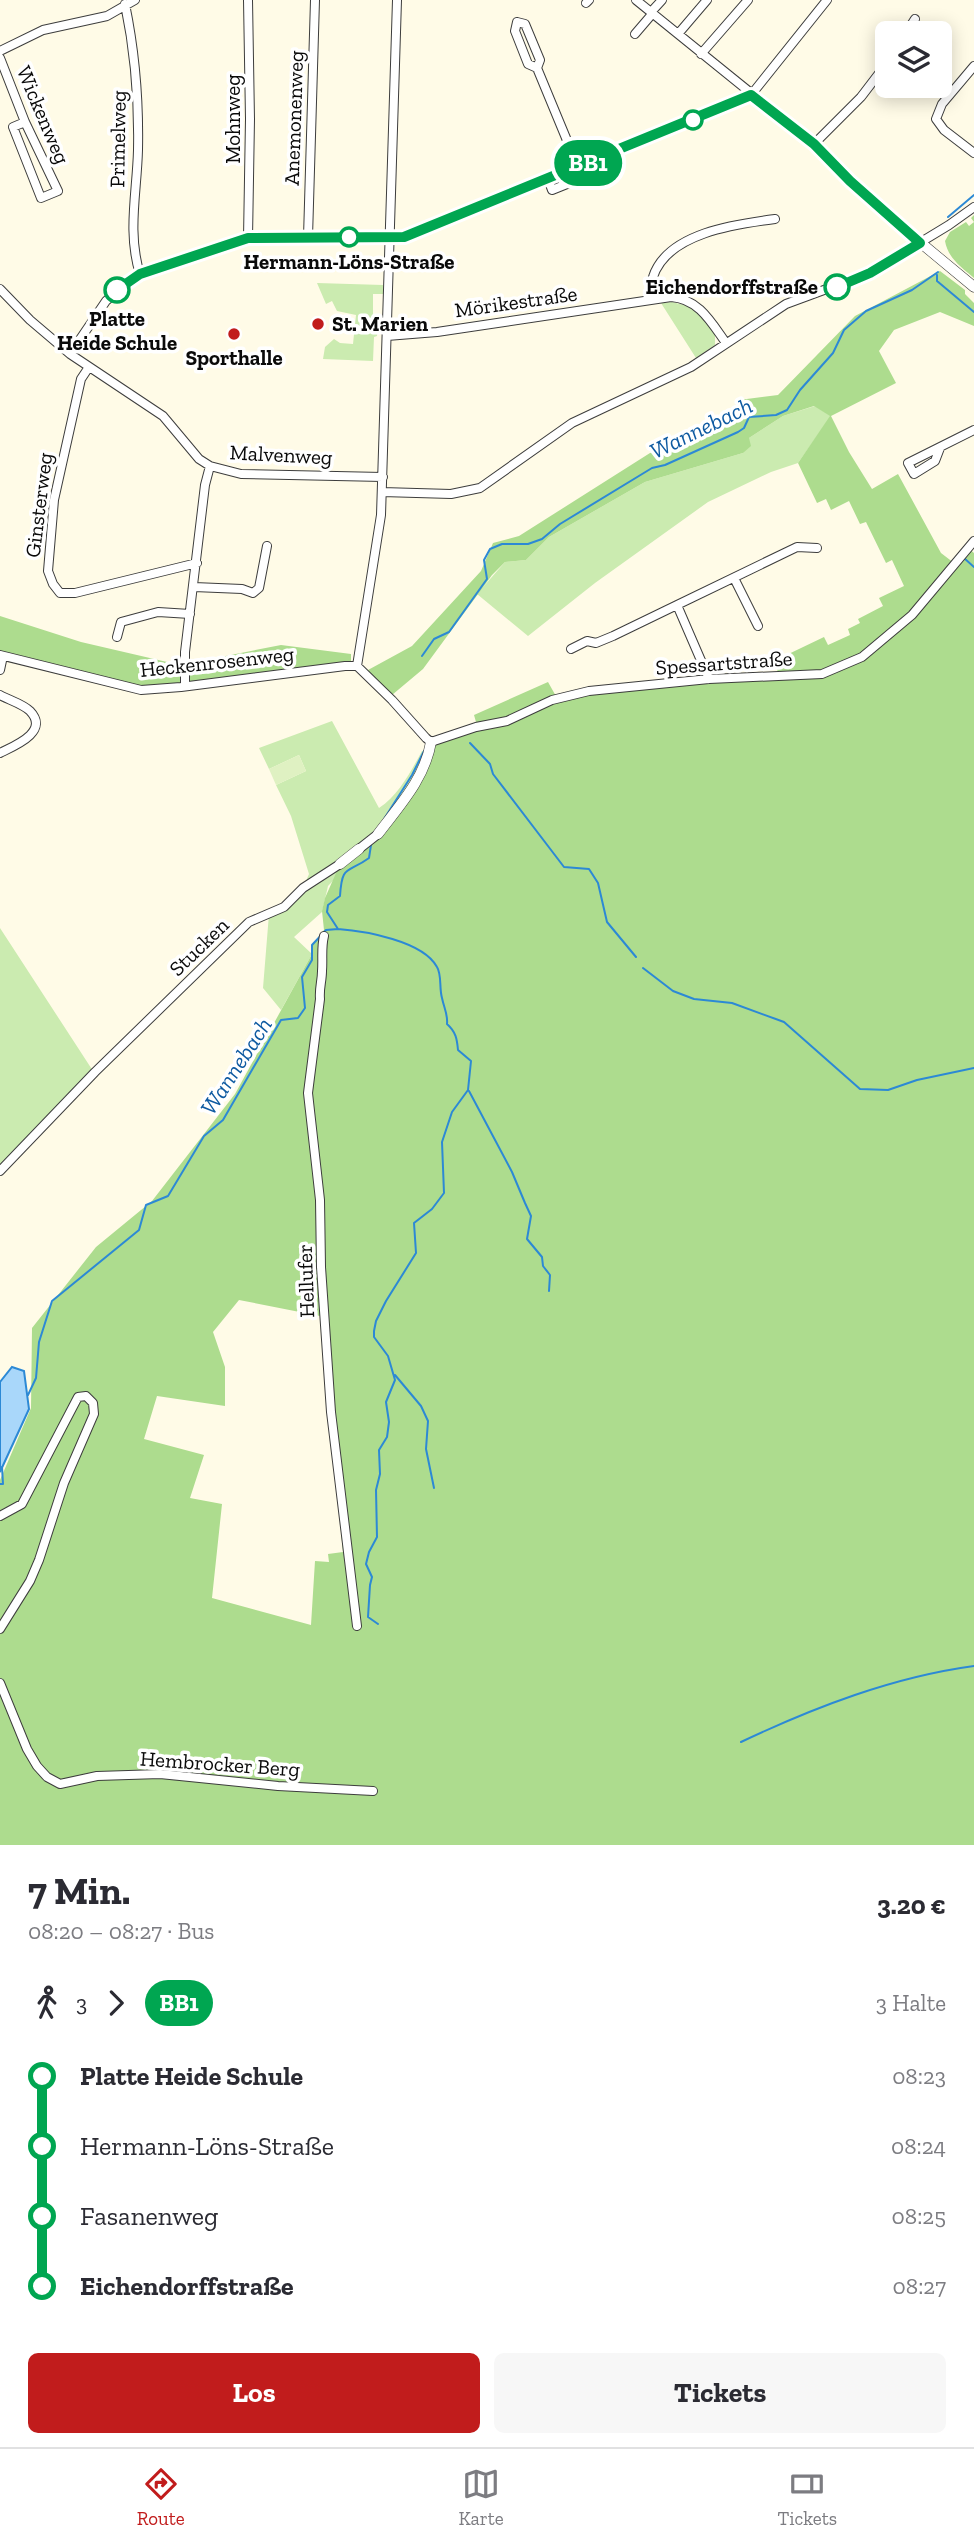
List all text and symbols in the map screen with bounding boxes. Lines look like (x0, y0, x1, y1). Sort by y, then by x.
map controls (875, 21, 952, 98)
button: layers (875, 21, 952, 98)
street label: Anemonenweg (279, 50, 308, 186)
street label: Wickenweg (12, 62, 76, 168)
street label: Mohnweg (220, 74, 245, 164)
street label: Primelweg (104, 90, 131, 188)
unlabelled marker (683, 110, 703, 130)
line badge: BB1 (548, 140, 628, 186)
text: BB1 (568, 148, 608, 177)
marker: Hermann-Löns-Straße (339, 227, 359, 247)
place label: Hermann-Löns-Straße (243, 249, 455, 274)
place label: Eichendorffstraße (646, 274, 818, 299)
marker: Eichendorffstraße (824, 274, 850, 300)
marker: Platte Heide Schule (104, 277, 130, 303)
street label: Mörikestraße (453, 281, 579, 322)
place label: Platte Heide Schule (57, 306, 177, 355)
place label: St. Marien (332, 311, 429, 336)
marker: St. Marien (310, 316, 326, 332)
marker: Sporthalle (226, 326, 242, 342)
place label: Sporthalle (185, 345, 283, 370)
water label: Wannebach (645, 391, 757, 465)
street label: Malvenweg (229, 439, 334, 470)
street label: Ginsterweg (20, 451, 57, 559)
street label: Heckenrosenweg (139, 641, 296, 682)
street label: Spessartstraße (655, 645, 793, 680)
street label: Stucken (164, 912, 234, 981)
water label: Wannebach (194, 1012, 278, 1120)
street label: Hellufer (292, 1244, 319, 1318)
street label: Hembrocker Berg (139, 1745, 301, 1782)
text: 7 Min. (28, 1868, 130, 1914)
text: 3.20 € (877, 1889, 946, 1921)
text: 08:20 – 08:27 · Bus (28, 1917, 214, 1945)
icon: walk (28, 1984, 66, 2022)
icon: forward (97, 1984, 135, 2022)
text: BB1 (159, 1988, 199, 2017)
text: 3 (76, 1989, 87, 2017)
text: 3 Halte (876, 1989, 946, 2017)
text: Platte Heide Schule (80, 2060, 303, 2092)
text: 08:23 (892, 2062, 946, 2090)
text: Hermann-Löns-Straße (80, 2130, 334, 2162)
text: 08:24 (891, 2132, 946, 2160)
text: Fasanenweg (80, 2200, 218, 2232)
text: 08:25 (892, 2202, 946, 2230)
text: Eichendorffstraße (80, 2270, 294, 2302)
text: 08:27 (893, 2272, 946, 2300)
button: Los (28, 2353, 480, 2433)
button: Tickets (494, 2353, 946, 2433)
tab: Route (137, 2465, 185, 2530)
tab: Karte (458, 2465, 504, 2530)
tab: Tickets (777, 2465, 837, 2530)

